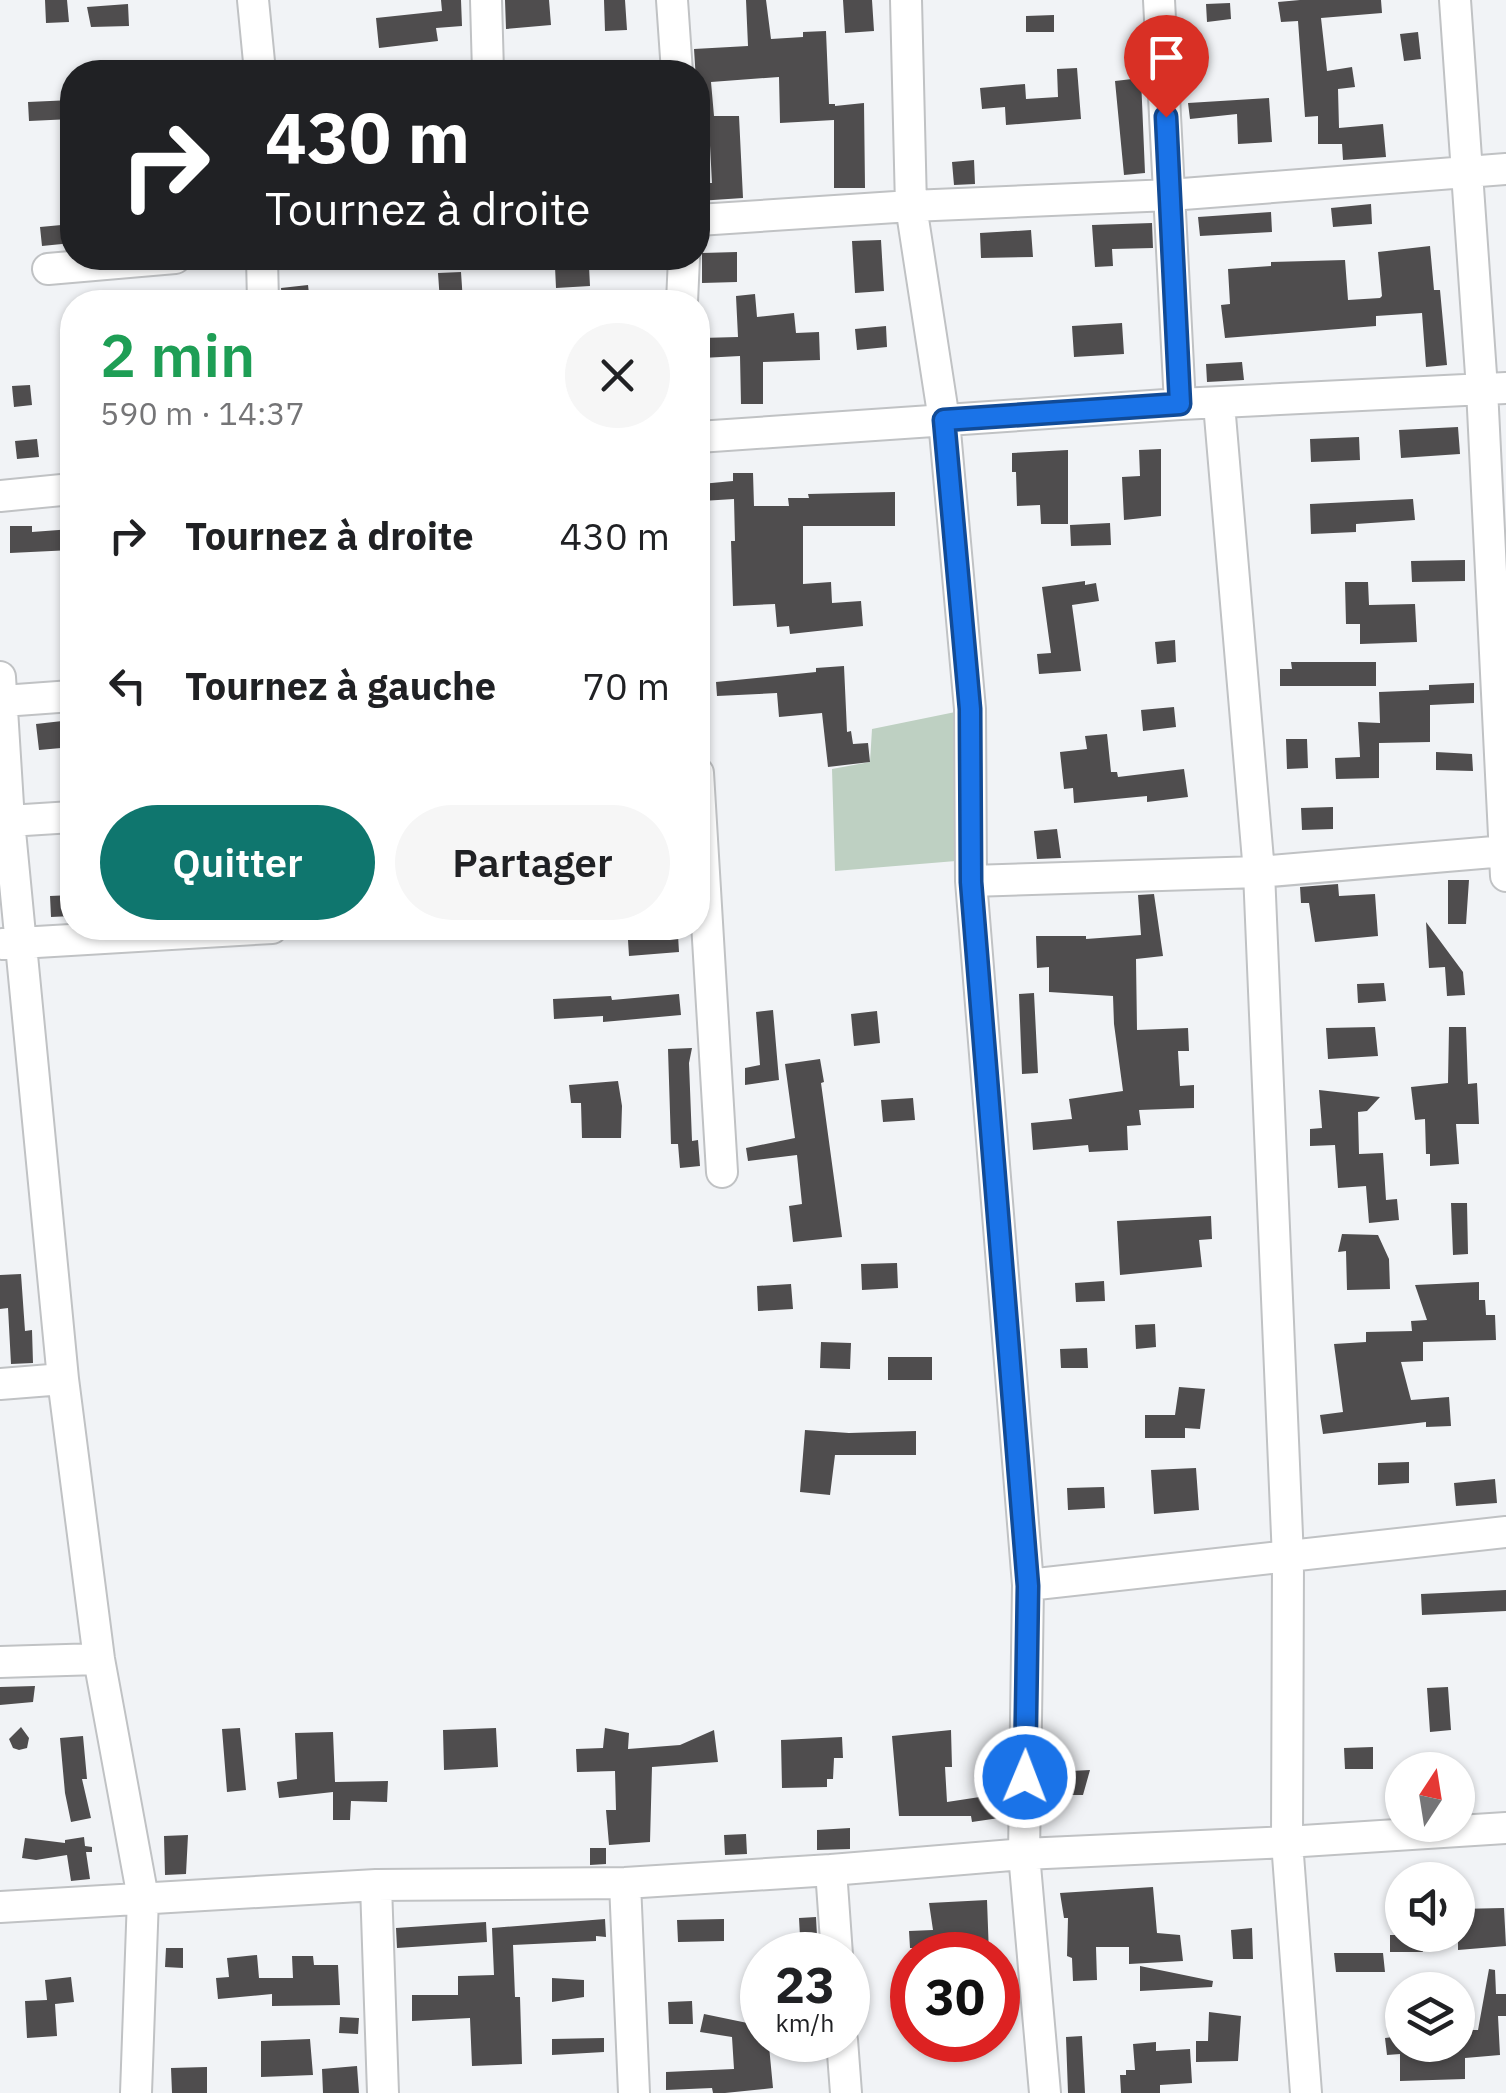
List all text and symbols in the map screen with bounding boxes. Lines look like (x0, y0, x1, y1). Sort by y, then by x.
pin (1124, 15, 1209, 118)
icon: arrive (1139, 30, 1194, 85)
text: 430 m (265, 91, 470, 182)
icon: right (100, 100, 230, 230)
text: Tournez à droite (265, 179, 590, 237)
text: 2 min (100, 315, 255, 394)
button: close (565, 323, 670, 428)
text: 590 m · 14:37 (100, 392, 305, 434)
icon: right (100, 508, 155, 563)
text: Tournez à droite (185, 511, 474, 560)
text: 430 m (559, 511, 670, 560)
icon: left (100, 658, 155, 713)
text: Tournez à gauche (185, 661, 496, 710)
text: 70 m (582, 661, 670, 710)
button: Quitter (100, 805, 375, 920)
button: Partager (395, 805, 670, 920)
position arrow (973, 1725, 1077, 1829)
north arrow (1385, 1752, 1475, 1842)
map controls (1385, 1752, 1475, 2062)
button: sound (1385, 1862, 1475, 1952)
speed limit sign: 30 (890, 1932, 1020, 2062)
text: 23 (775, 1952, 835, 2017)
button: layers (1385, 1972, 1475, 2062)
text: km/h (776, 2006, 834, 2039)

